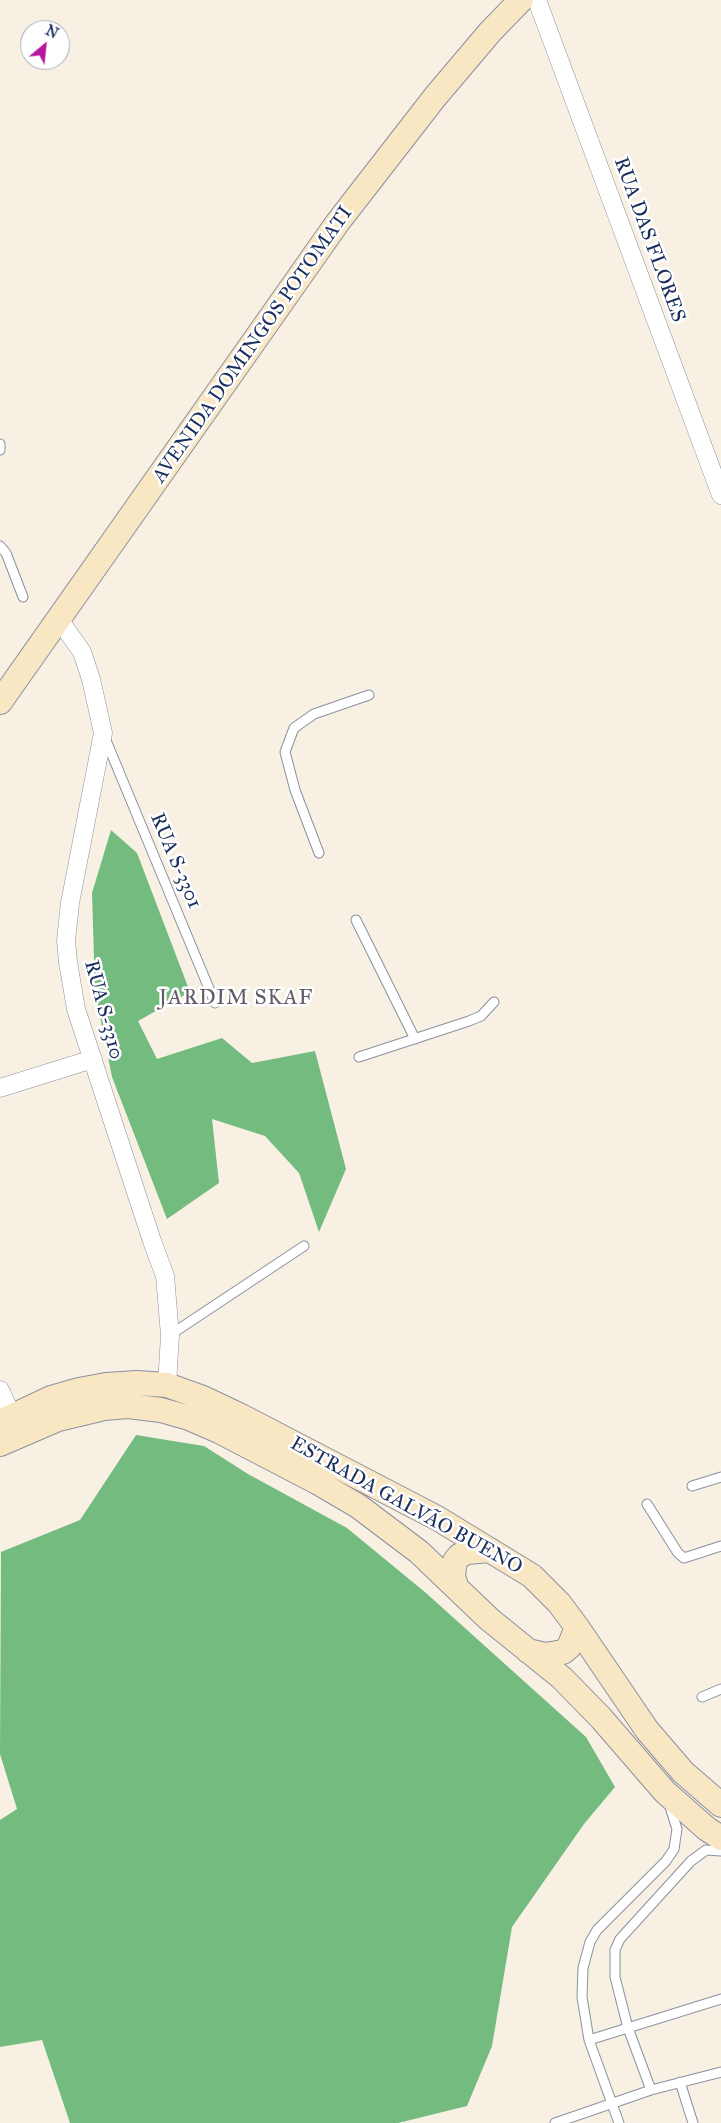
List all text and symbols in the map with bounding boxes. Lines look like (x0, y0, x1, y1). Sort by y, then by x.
north arrow (20, 20, 70, 70)
text: N (43, 22, 61, 42)
street label: RUA DAS FLORES (608, 154, 690, 326)
street label: AVENIDA DOMINGOS POTOMATI (148, 202, 358, 488)
street label: RUA S-3301 (144, 810, 206, 912)
street label: RUA S-3310 (78, 958, 128, 1062)
district label: JARDIM SKAF (157, 986, 315, 1012)
street label: ESTRADA GALVÃO BUENO (286, 1432, 526, 1580)

